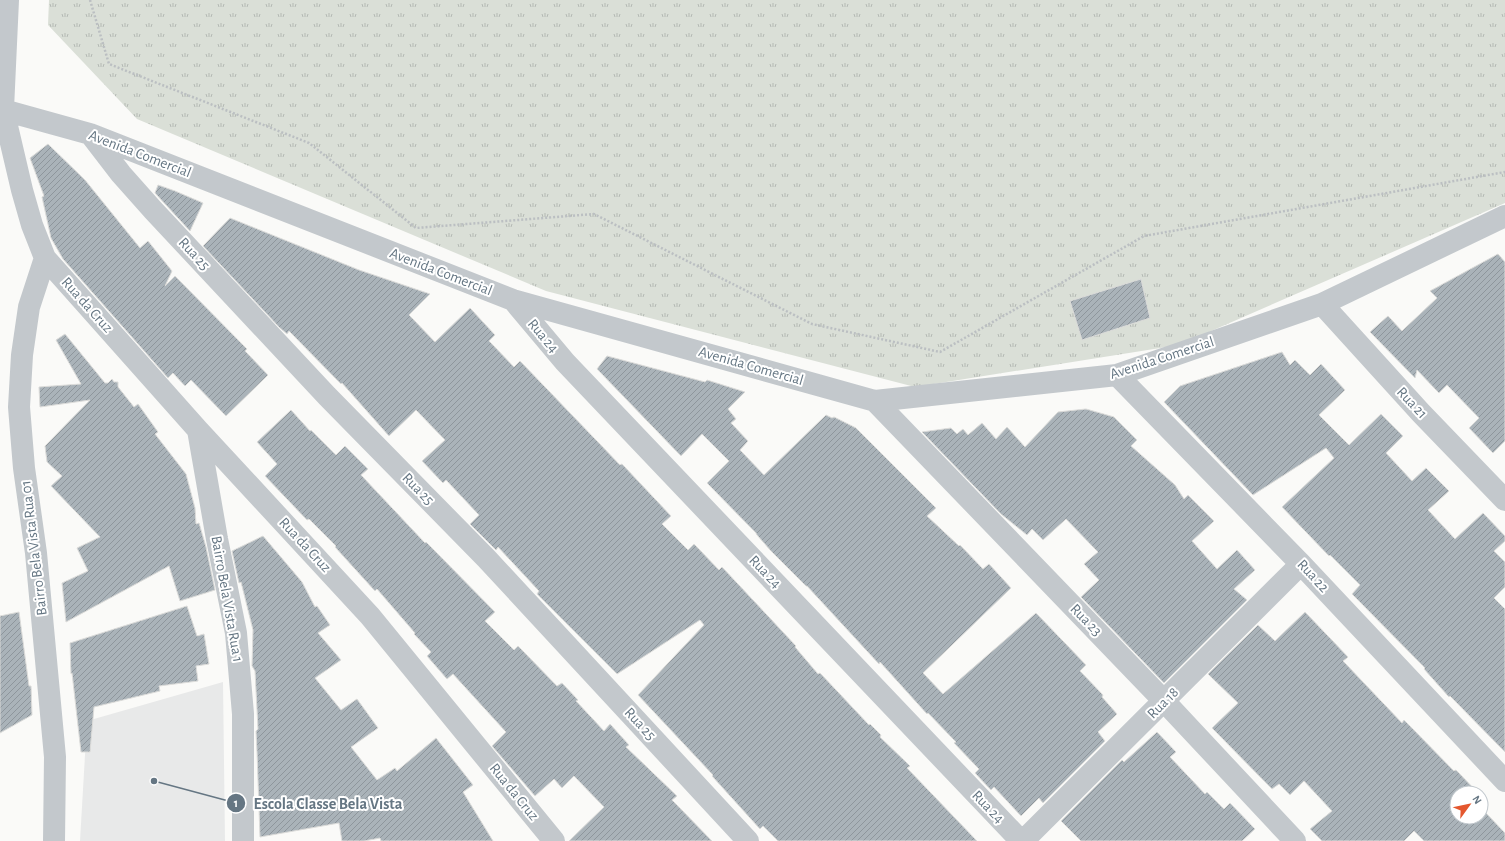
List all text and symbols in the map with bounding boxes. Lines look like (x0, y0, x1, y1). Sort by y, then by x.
street label: Avenida Comercial (87, 128, 193, 180)
street label: Rua 25 (175, 235, 213, 273)
street label: Avenida Comercial (388, 246, 494, 298)
street label: Rua da Cruz (59, 275, 115, 335)
street label: Rua 24 (525, 316, 561, 356)
street label: Avenida Comercial (1108, 334, 1216, 382)
street label: Avenida Comercial (697, 344, 805, 388)
street label: Rua 21 (1394, 384, 1430, 422)
street label: Rua 25 (399, 470, 437, 508)
street label: Bairro Bela Vista Rua 01 (18, 480, 50, 616)
street label: Rua da Cruz (276, 515, 334, 575)
street label: Bairro Bela Vista Rua 1 (208, 535, 246, 663)
street label: Rua 24 (746, 553, 784, 591)
street label: Rua 22 (1294, 557, 1332, 595)
street label: Rua 23 (1067, 601, 1105, 639)
street label: Rua 18 (1144, 684, 1182, 722)
street label: Rua 25 (621, 705, 659, 743)
street label: Rua da Cruz (487, 761, 541, 823)
north arrow (1449, 785, 1489, 825)
street label: Rua 24 (969, 788, 1007, 826)
callout: Escola Classe Bela Vista (226, 789, 411, 817)
text: N (1470, 794, 1484, 806)
text: Escola Classe Bela Vista (254, 796, 403, 812)
text: 1 (234, 797, 238, 809)

